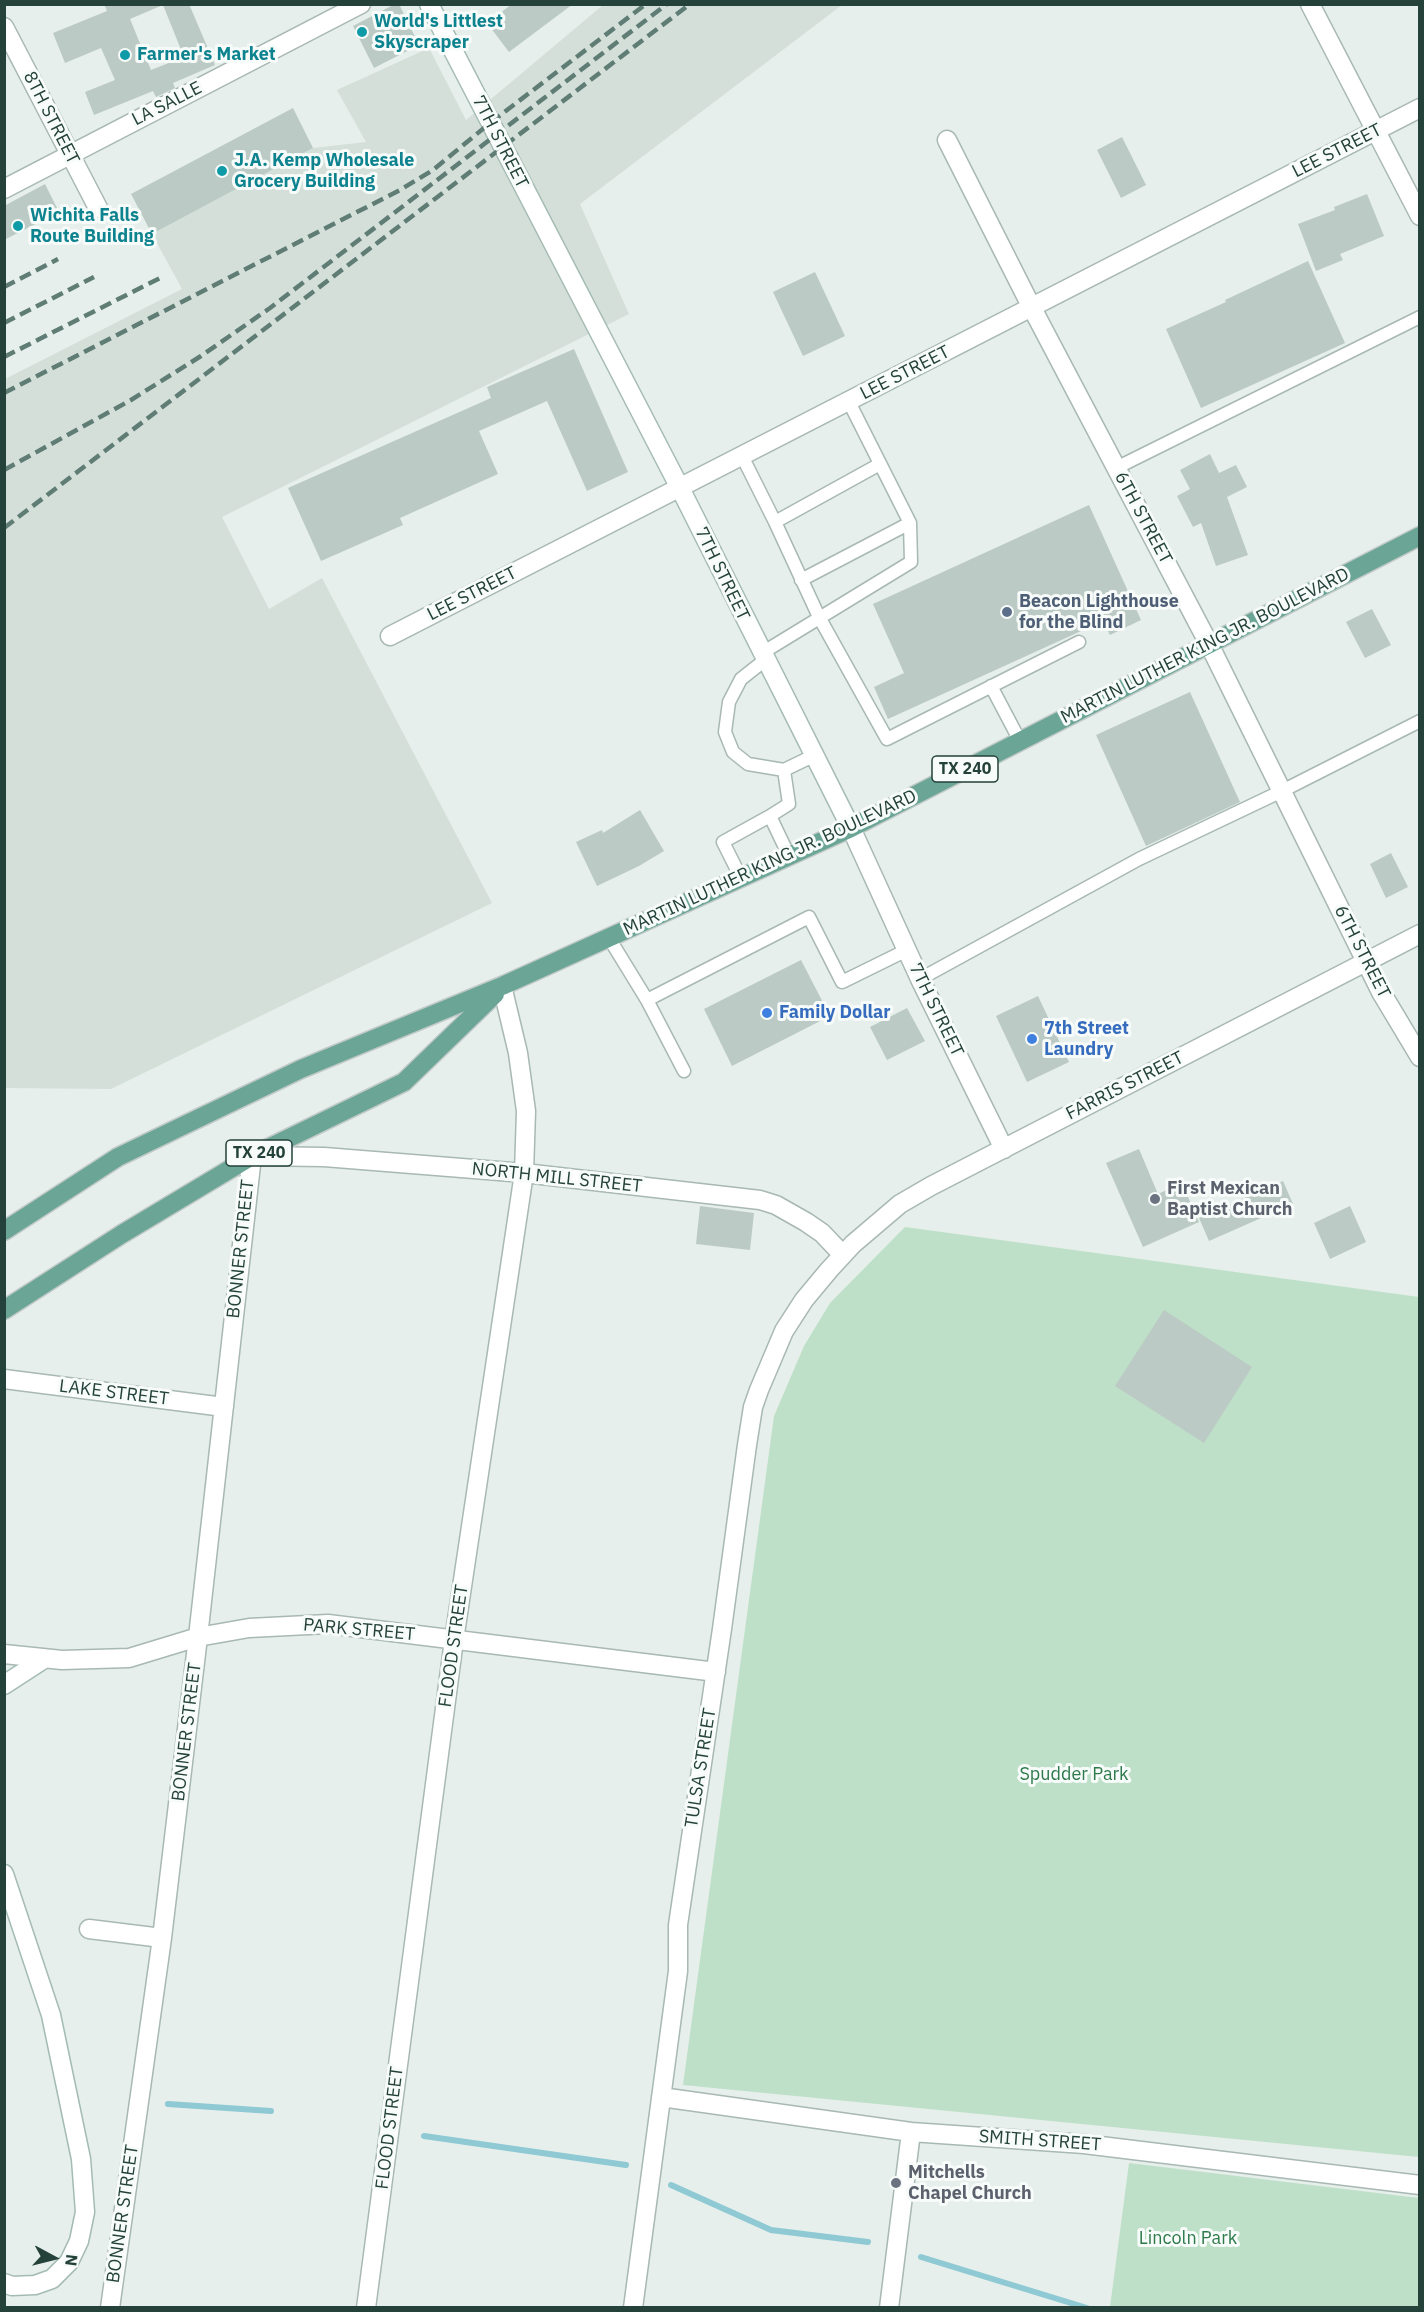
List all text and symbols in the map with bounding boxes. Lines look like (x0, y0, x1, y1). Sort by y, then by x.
place label: World's Littlest Skyscraper (374, 11, 503, 54)
marker: World's Littlest Skyscraper (355, 25, 369, 39)
place label: Farmer's Market (137, 44, 276, 66)
marker: Farmer's Market (118, 48, 132, 62)
street label: 8TH STREET (18, 68, 84, 168)
street label: LA SALLE (128, 77, 206, 131)
street label: 7TH STREET (467, 92, 533, 192)
street label: LEE STREET (1289, 119, 1385, 183)
place label: J.A. Kemp Wholesale Grocery Building (234, 150, 414, 192)
marker: J.A. Kemp Wholesale Grocery Building (215, 164, 229, 178)
place label: Wichita Falls Route Building (30, 205, 154, 248)
marker: Wichita Falls Route Building (11, 219, 25, 233)
street label: LEE STREET (857, 341, 953, 405)
street label: 6TH STREET (1110, 468, 1176, 568)
street label: 7TH STREET (690, 524, 754, 624)
street label: LEE STREET (424, 562, 520, 626)
street label: MARTIN LUTHER KING JR. BOULEVARD (1057, 564, 1353, 728)
place label: Beacon Lighthouse for the Blind (1019, 591, 1179, 634)
marker: Beacon Lighthouse for the Blind (1000, 605, 1014, 619)
road number: TX 240 (932, 756, 998, 782)
street label: MARTIN LUTHER KING JR. BOULEVARD (620, 785, 920, 941)
street label: 6TH STREET (1329, 902, 1395, 1002)
street label: 7TH STREET (904, 960, 968, 1060)
place label: Family Dollar (779, 1002, 890, 1024)
marker: Family Dollar (760, 1006, 774, 1020)
place label: 7th Street Laundry (1044, 1018, 1129, 1060)
marker: 7th Street Laundry (1025, 1032, 1039, 1046)
street label: FARRIS STREET (1063, 1047, 1187, 1125)
road number: TX 240 (226, 1140, 292, 1166)
street label: NORTH MILL STREET (471, 1158, 643, 1198)
street label: BONNER STREET (223, 1178, 259, 1320)
place label: First Mexican Baptist Church (1167, 1178, 1293, 1220)
marker: First Mexican Baptist Church (1148, 1192, 1162, 1206)
street label: LAKE STREET (58, 1376, 170, 1410)
street label: FLOOD STREET (435, 1583, 473, 1709)
street label: PARK STREET (302, 1614, 416, 1646)
street label: BONNER STREET (168, 1661, 206, 1803)
street label: TULSA STREET (681, 1707, 721, 1829)
park label: Spudder Park (1019, 1764, 1129, 1786)
street label: FLOOD STREET (372, 2065, 408, 2191)
street label: SMITH STREET (978, 2126, 1102, 2156)
street label: BONNER STREET (103, 2143, 143, 2285)
place label: Mitchells Chapel Church (908, 2162, 1032, 2204)
marker: Mitchells Chapel Church (889, 2176, 903, 2190)
north arrow (24, 2228, 84, 2288)
park label: Lincoln Park (1139, 2228, 1237, 2250)
text: N (61, 2253, 82, 2267)

